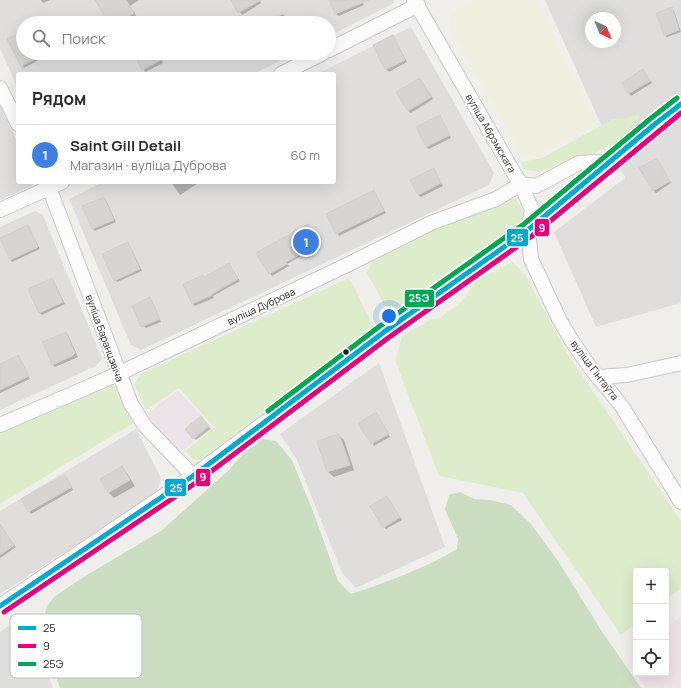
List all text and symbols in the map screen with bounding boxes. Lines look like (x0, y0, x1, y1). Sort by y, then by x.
north arrow (585, 12, 621, 48)
search box (16, 16, 336, 60)
icon: search (30, 27, 52, 49)
text: Поиск (62, 28, 106, 49)
text: Рядом (32, 87, 86, 110)
street label: вуліца Абрэмскага (463, 91, 519, 175)
text: Saint Gill Detail (70, 135, 181, 156)
text: 1 (42, 146, 48, 164)
text: 60 m (290, 146, 320, 164)
text: Магазин · вуліца Дуброва (70, 156, 226, 174)
line badge: 9 (534, 218, 550, 237)
text: 9 (539, 220, 546, 235)
pin: 1 (293, 227, 319, 257)
line badge: 25 (506, 228, 529, 247)
text: 25 (511, 230, 524, 245)
street label: вуліца Дуброва (225, 284, 297, 328)
line badge: 25Э (404, 289, 435, 308)
text: 25Э (409, 290, 430, 305)
street label: вуліца Баранцэвіча (83, 293, 127, 383)
your location (379, 306, 399, 326)
street label: вуліца Гінтаўта (568, 337, 622, 403)
unlabelled marker (341, 347, 351, 357)
line badge: 9 (195, 468, 211, 487)
text: 9 (200, 469, 207, 484)
line badge: 25 (164, 478, 187, 497)
text: 25 (170, 480, 183, 495)
map controls (633, 568, 669, 676)
button: + (633, 568, 669, 604)
button: − (633, 604, 669, 640)
legend (10, 614, 142, 678)
text: 25 (43, 620, 56, 635)
text: 9 (43, 638, 50, 653)
button: locate (633, 640, 669, 676)
text: 25Э (43, 656, 64, 671)

